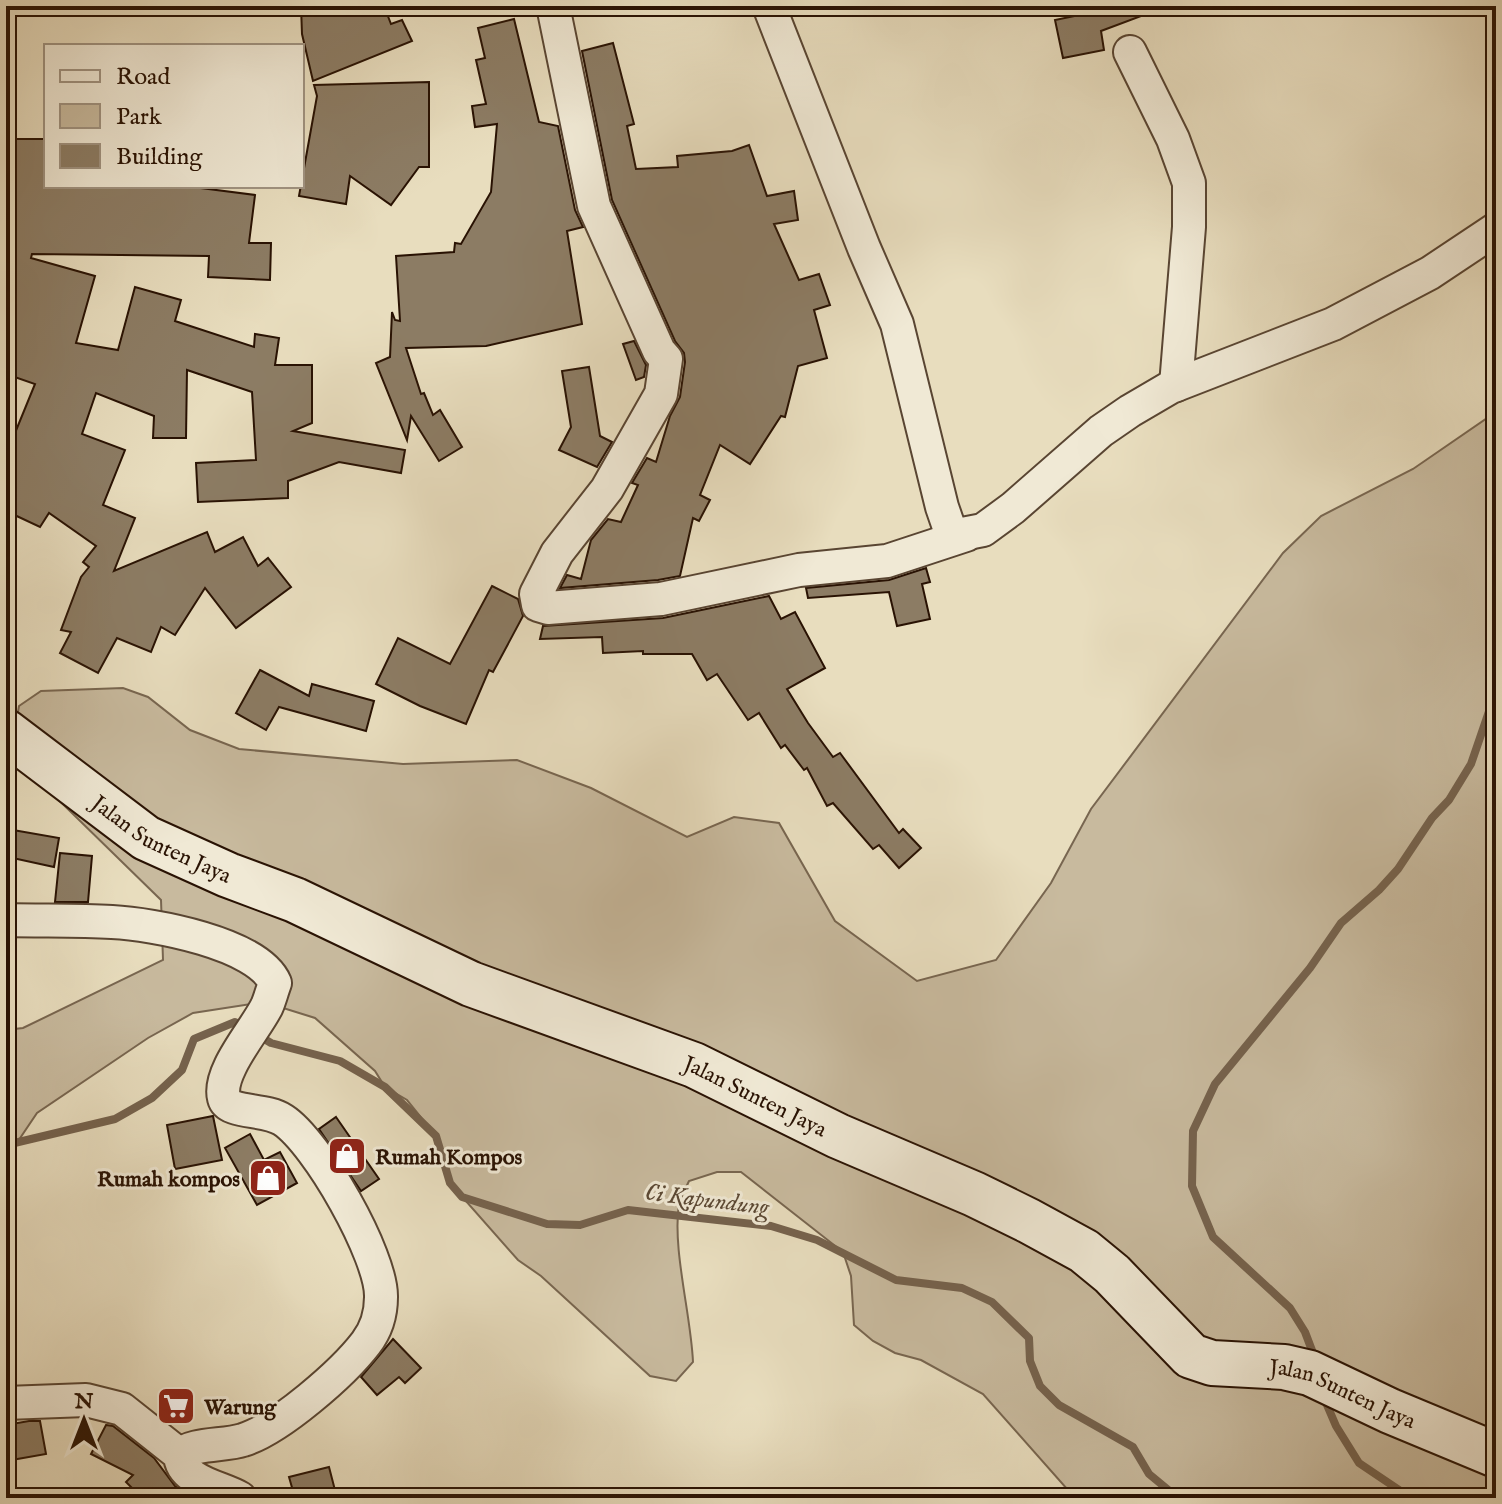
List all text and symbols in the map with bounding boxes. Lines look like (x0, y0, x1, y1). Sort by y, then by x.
legend (44, 44, 304, 188)
text: Road (116, 62, 170, 93)
text: Park (116, 102, 162, 133)
text: Building (116, 142, 203, 173)
street label: Jalan Sunten Jaya (83, 788, 236, 891)
street label: Jalan Sunten Jaya (677, 1049, 831, 1145)
shop icon: Rumah Kompos (326, 1135, 368, 1177)
place label: Rumah Kompos (375, 1144, 523, 1172)
shop icon: Rumah kompos (247, 1157, 289, 1199)
place label: Rumah kompos (97, 1166, 240, 1194)
water label: Ci Kapundung (643, 1178, 771, 1224)
street label: Jalan Sunten Jaya (1266, 1354, 1420, 1436)
north arrow (44, 1380, 124, 1460)
supermarket icon: Warung (155, 1385, 197, 1427)
text: N (73, 1388, 94, 1416)
place label: Warung (203, 1394, 277, 1422)

